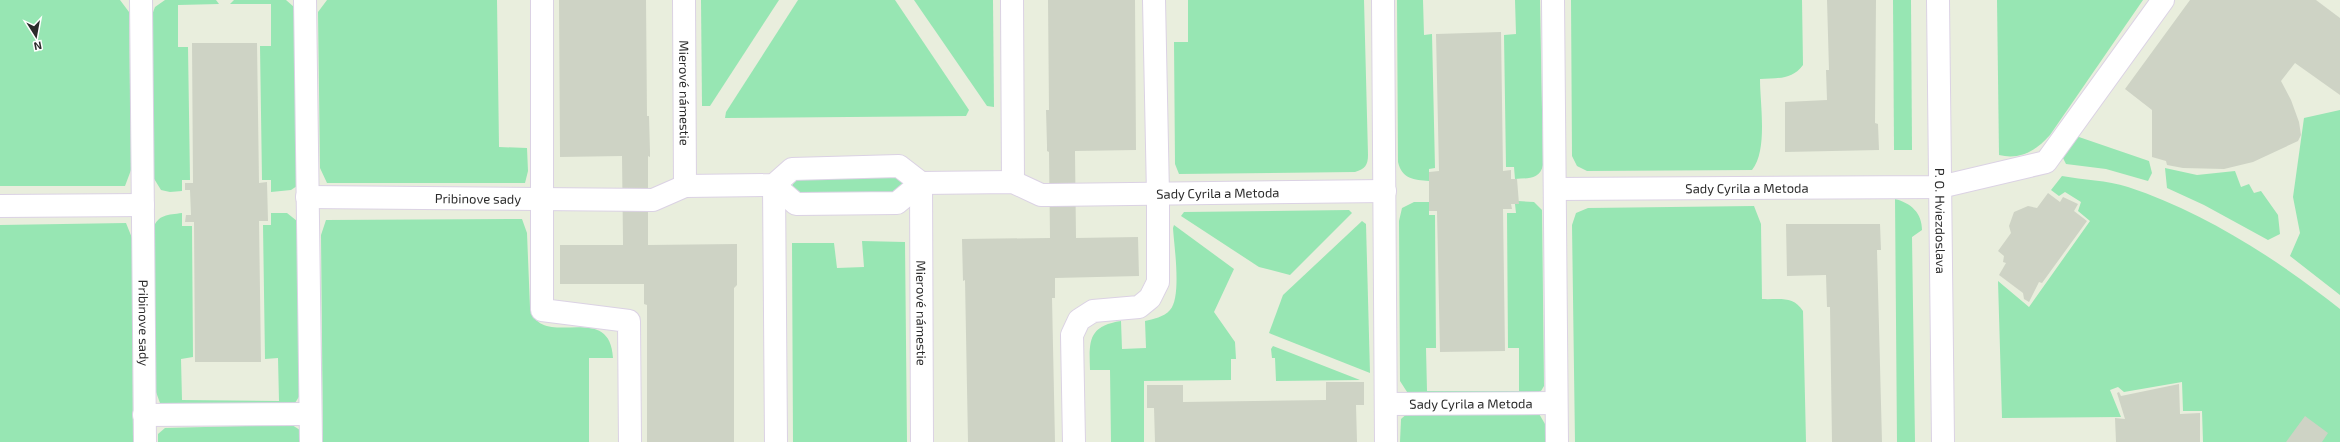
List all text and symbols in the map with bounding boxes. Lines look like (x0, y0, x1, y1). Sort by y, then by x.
north arrow (16, 16, 56, 56)
text: N (33, 39, 43, 53)
street label: Mierové námestie (676, 40, 693, 146)
street label: P. O. Hviezdoslava (1932, 168, 1949, 274)
street label: Sady Cyrila a Metoda (1685, 180, 1809, 196)
street label: Sady Cyrila a Metoda (1156, 184, 1280, 202)
street label: Pribinove sady (435, 190, 521, 207)
street label: Mierové námestie (913, 260, 930, 366)
street label: Pribinove sady (136, 280, 152, 366)
street label: Sady Cyrila a Metoda (1409, 395, 1533, 412)

